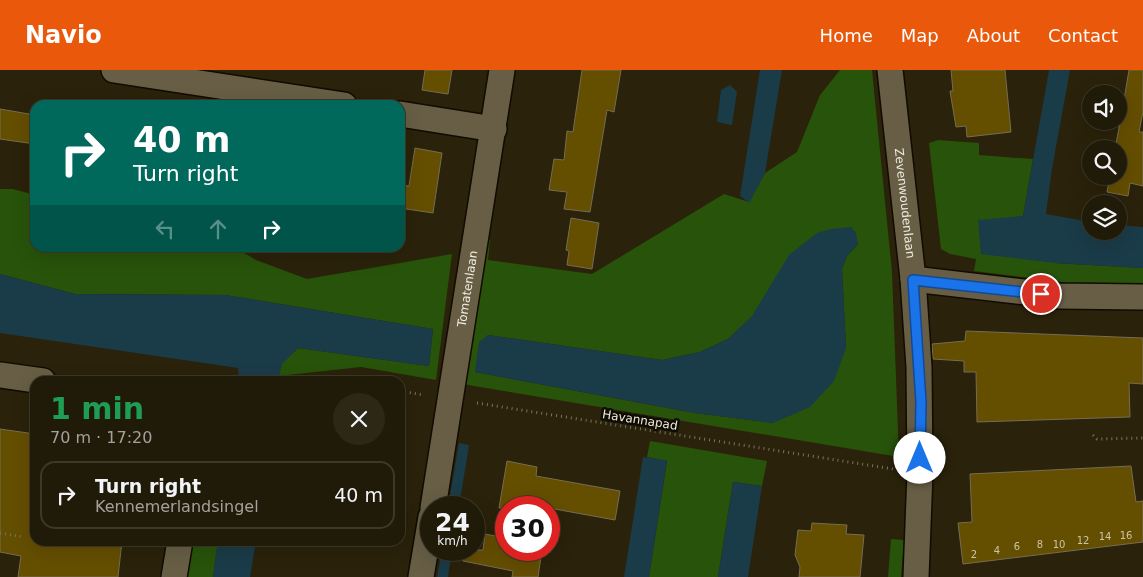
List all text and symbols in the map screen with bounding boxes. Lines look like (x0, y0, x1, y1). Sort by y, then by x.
text: Navio (25, 21, 102, 49)
text: Home (820, 25, 873, 46)
text: Map (901, 25, 939, 46)
text: About (967, 25, 1020, 46)
text: Contact (1048, 25, 1118, 46)
map controls (1082, 85, 1127, 240)
button: sound (1082, 85, 1127, 130)
icon: right (50, 120, 115, 185)
text: 40 m (133, 120, 230, 160)
button: search (1082, 140, 1127, 185)
street label: Zevenwoudenlaan (892, 147, 918, 259)
text: Turn right (133, 161, 238, 186)
button: layers (1082, 195, 1127, 240)
icon: left (151, 215, 179, 243)
icon: ahead (204, 215, 232, 243)
icon: right (257, 215, 285, 243)
street label: Tomatenlaan (454, 250, 480, 329)
pin (1020, 273, 1062, 315)
icon: arrive (1027, 280, 1055, 308)
text: 1 min (50, 391, 144, 426)
button: close (333, 393, 385, 445)
street label: Havannapad (601, 407, 679, 433)
text: 70 m · 17:20 (50, 428, 152, 447)
position arrow (893, 431, 945, 483)
text: Turn right (95, 475, 201, 497)
icon: right (52, 481, 80, 509)
text: 40 m (334, 484, 383, 506)
speed limit sign: 30 (495, 496, 560, 561)
text: Kennemerlandsingel (95, 497, 259, 516)
text: 24 (435, 508, 470, 537)
house number: 16 (1120, 530, 1132, 541)
house number: 14 (1099, 531, 1111, 542)
text: km/h (437, 534, 468, 548)
house number: 12 (1077, 535, 1089, 546)
house number: 8 (1037, 539, 1043, 550)
house number: 10 (1053, 539, 1065, 550)
house number: 6 (1014, 541, 1020, 552)
house number: 4 (994, 545, 1000, 556)
house number: 2 (971, 549, 977, 560)

